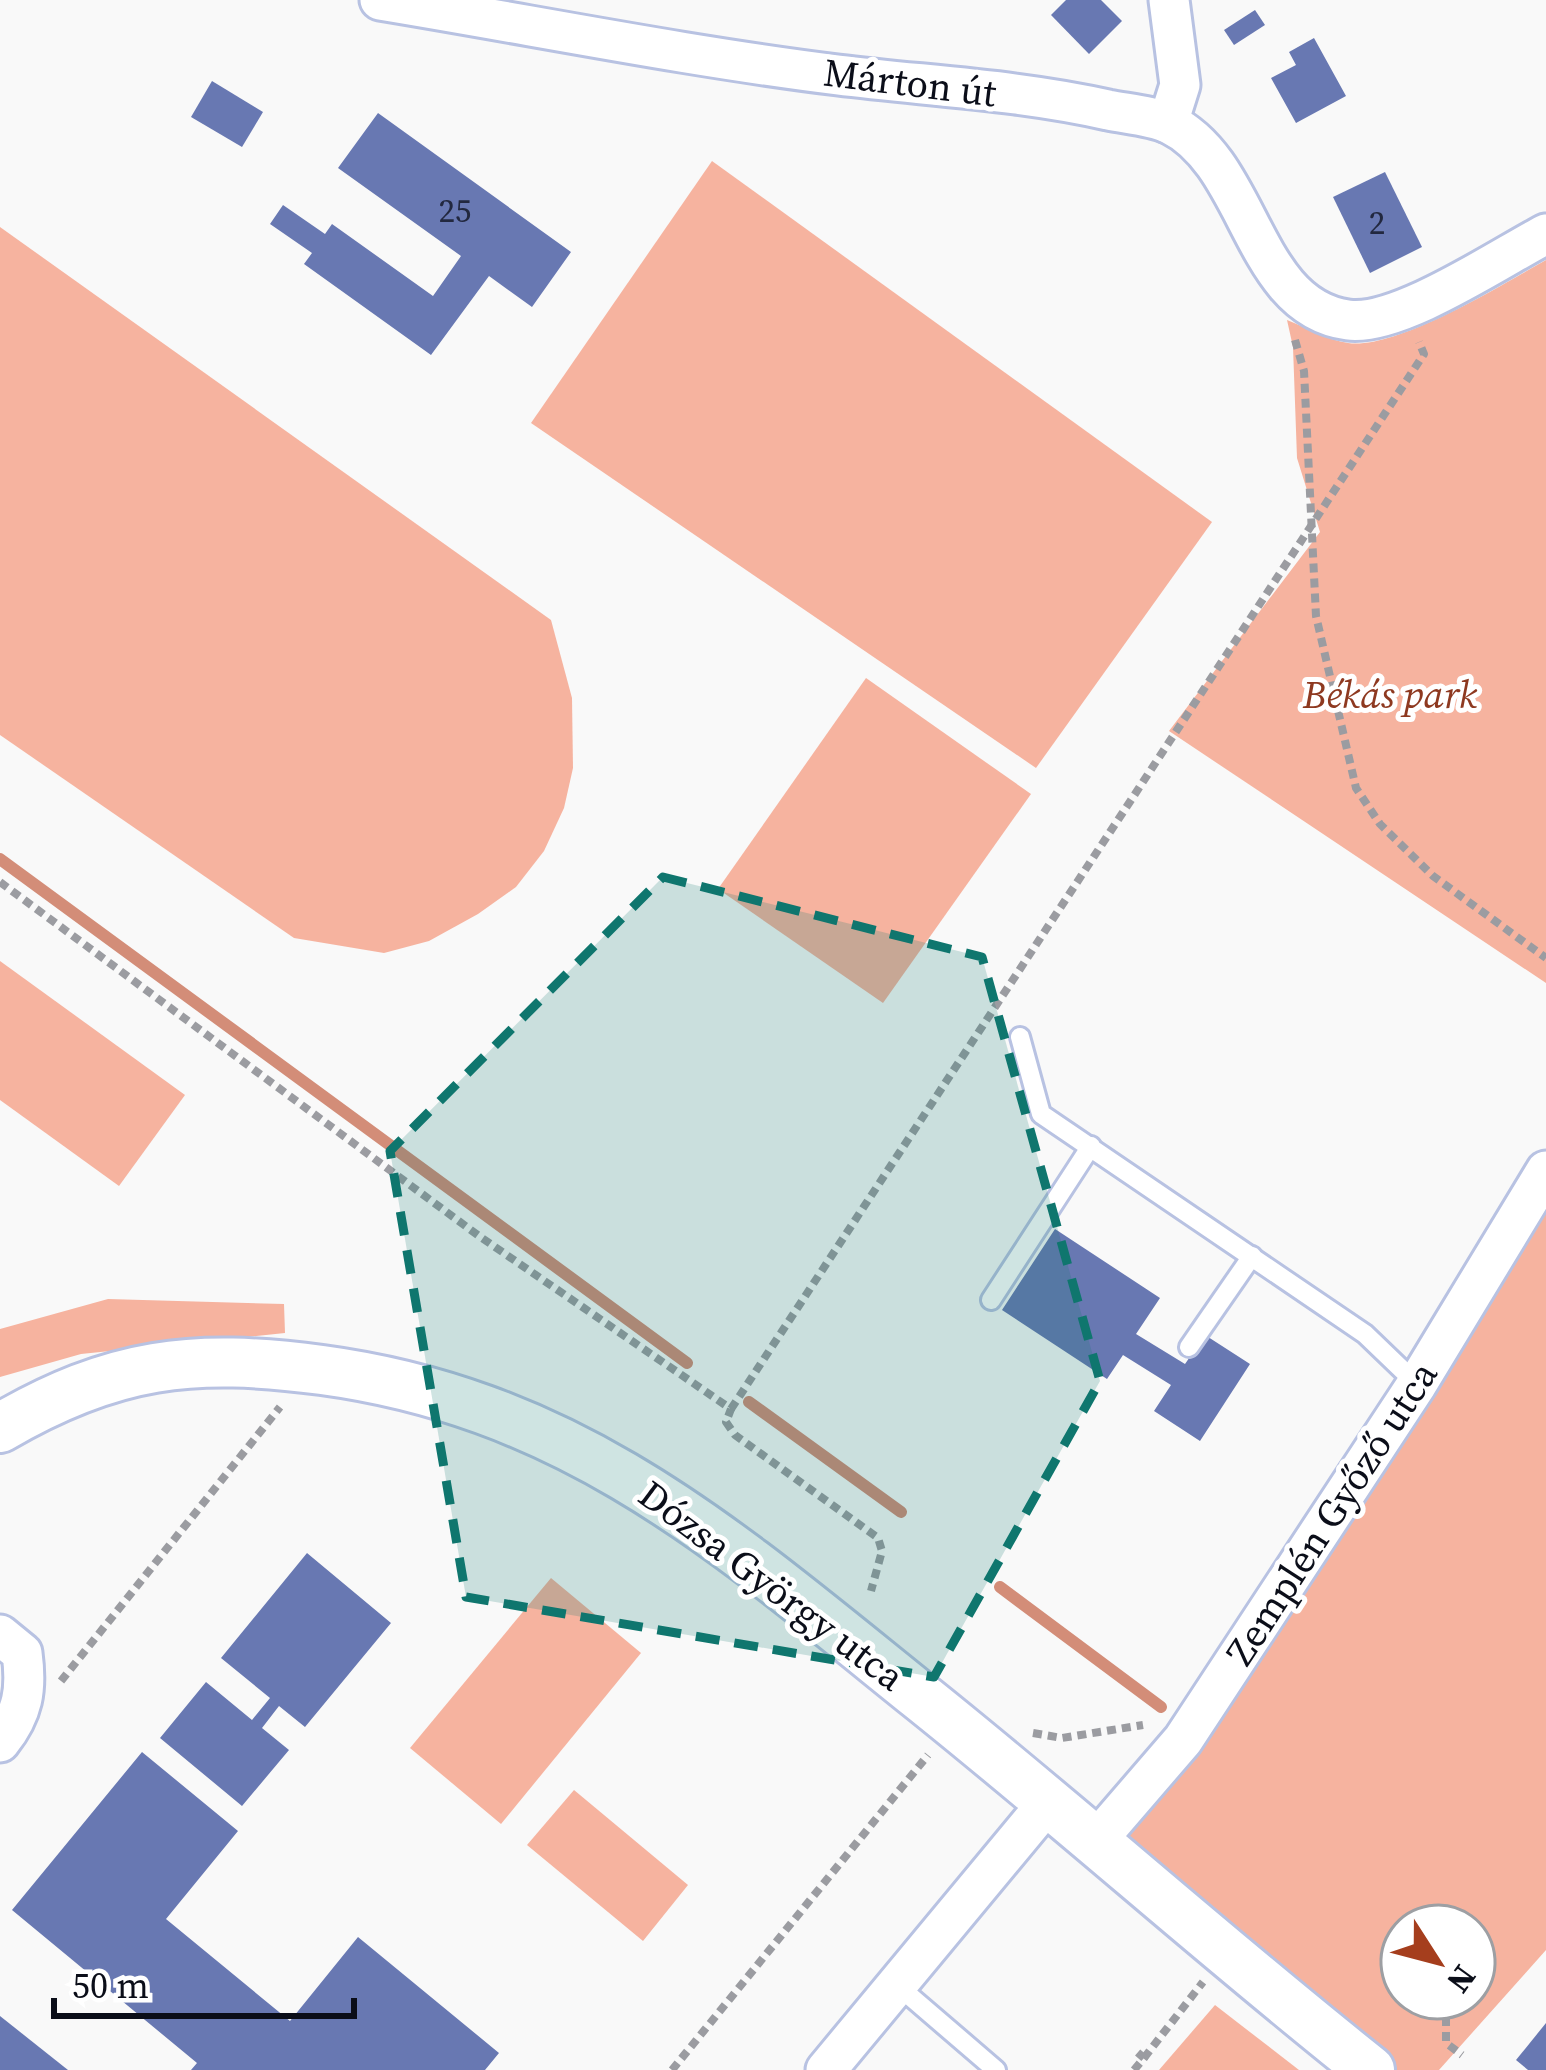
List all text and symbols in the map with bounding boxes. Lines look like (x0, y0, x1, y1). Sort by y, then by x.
street label: Márton út (821, 46, 1000, 119)
house number: 25 (439, 188, 472, 233)
house number: 2 (1369, 200, 1385, 245)
park label: Békás park (1302, 668, 1478, 721)
street label: Zemplén Győző utca (1213, 1351, 1450, 1675)
street label: Dózsa György utca (628, 1468, 916, 1703)
north arrow (1378, 1902, 1498, 2022)
scale bar (54, 1944, 354, 2018)
text: N (1437, 1956, 1487, 2002)
text: 50 m (72, 1961, 149, 2010)

